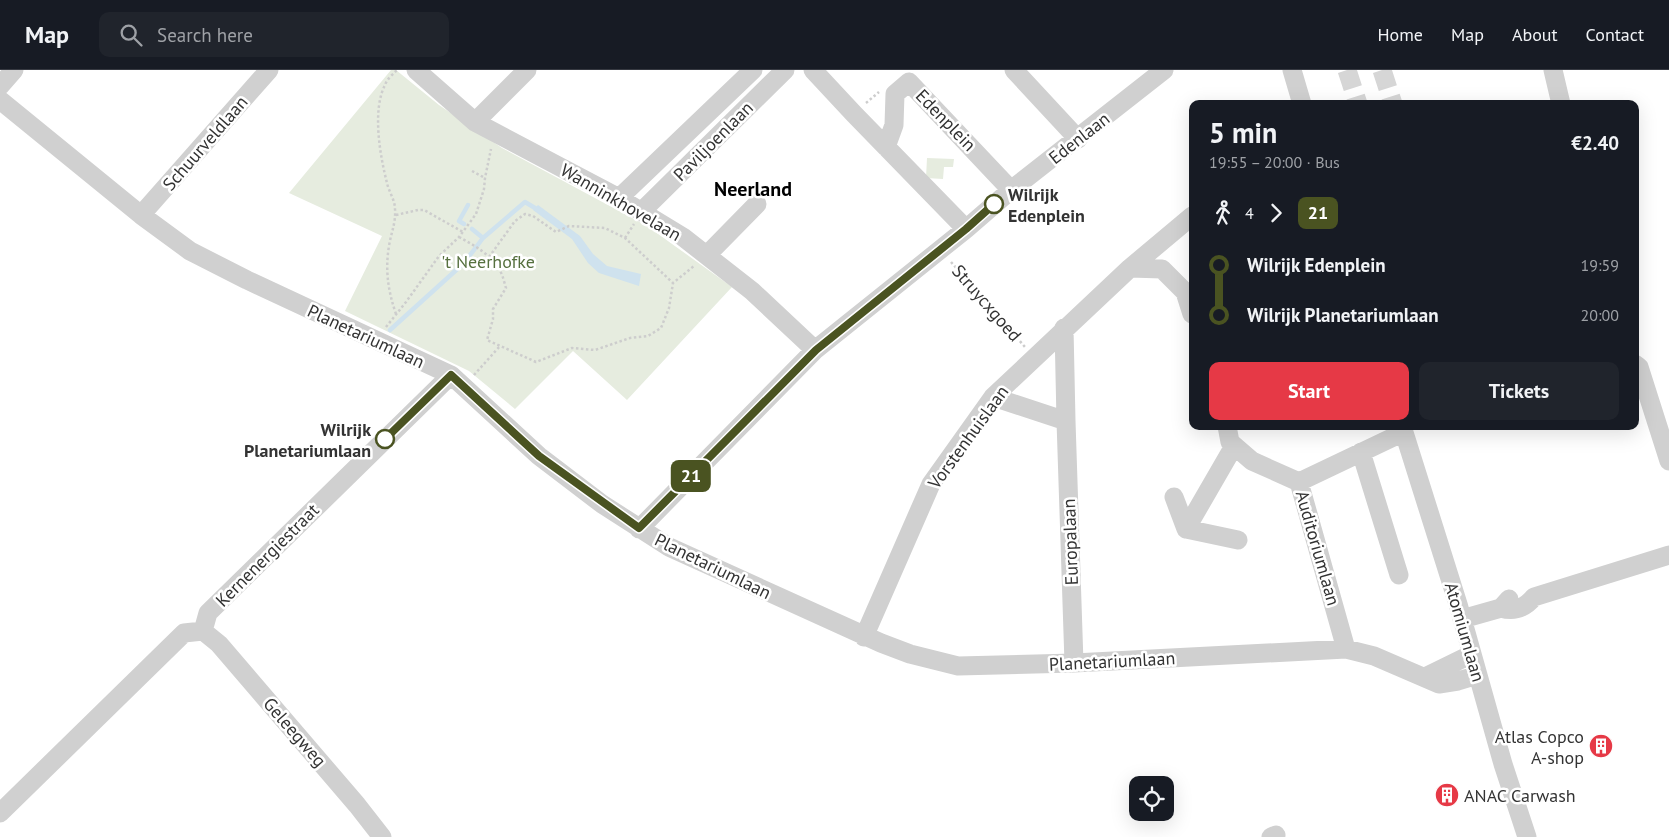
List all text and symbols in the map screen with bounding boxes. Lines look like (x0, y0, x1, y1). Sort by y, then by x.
search box (99, 12, 449, 57)
text: Map (25, 19, 69, 50)
icon: search (117, 21, 145, 49)
text: Search here (157, 23, 253, 47)
text: Home (1377, 23, 1423, 46)
text: Map (1451, 23, 1484, 46)
text: About (1512, 23, 1558, 46)
text: Contact (1586, 23, 1644, 46)
street label: Edenplein (911, 84, 981, 156)
street label: Schuurveldlaan (157, 91, 253, 195)
street label: Paviljoenlaan (668, 96, 758, 186)
street label: Edenlaan (1044, 107, 1114, 169)
text: 5 min (1209, 114, 1277, 151)
text: €2.40 (1571, 131, 1619, 155)
text: 19:55 – 20:00 · Bus (1209, 152, 1340, 172)
street label: Wanninkhovelaan (556, 158, 686, 246)
district label: Neerland (714, 176, 792, 202)
place label: Wilrijk Edenplein (1008, 183, 1085, 227)
marker: Wilrijk Edenplein (984, 194, 1004, 214)
icon: walk (1209, 199, 1237, 227)
icon: forward (1262, 199, 1290, 227)
text: 21 (1308, 201, 1328, 224)
text: 4 (1245, 203, 1254, 223)
park label: 't Neerhofke (441, 250, 535, 273)
text: Wilrijk Edenplein (1247, 253, 1386, 277)
text: 19:59 (1581, 255, 1619, 275)
street label: Struycxgoed (947, 260, 1027, 346)
street label: Planetariumlaan (304, 299, 428, 373)
text: Wilrijk Planetariumlaan (1247, 303, 1439, 327)
text: 20:00 (1581, 305, 1619, 325)
button: Start (1209, 362, 1409, 420)
button: Tickets (1419, 362, 1619, 420)
street label: Vorstenhuislaan (922, 381, 1013, 494)
place label: Wilrijk Planetariumlaan (244, 418, 371, 462)
marker: Wilrijk Planetariumlaan (375, 429, 395, 449)
line badge: 21 (668, 460, 714, 492)
text: 21 (681, 464, 701, 487)
street label: Auditoriumlaan (1291, 488, 1345, 608)
street label: Kernenergiestraat (210, 498, 324, 612)
street label: Europalaan (1057, 498, 1083, 586)
street label: Planetariumlaan (651, 528, 775, 604)
street label: Atomiumlaan (1440, 580, 1490, 684)
street label: Planetariumlaan (1048, 646, 1176, 676)
street label: Geleegweg (259, 693, 331, 771)
place label: Atlas Copco A-shop (1495, 725, 1584, 769)
building icon: Atlas Copco A-shop (1588, 733, 1614, 759)
map controls (1129, 776, 1174, 821)
button: locate (1129, 776, 1174, 821)
building icon: ANAC Carwash (1434, 782, 1460, 808)
place label: ANAC Carwash (1464, 784, 1576, 807)

